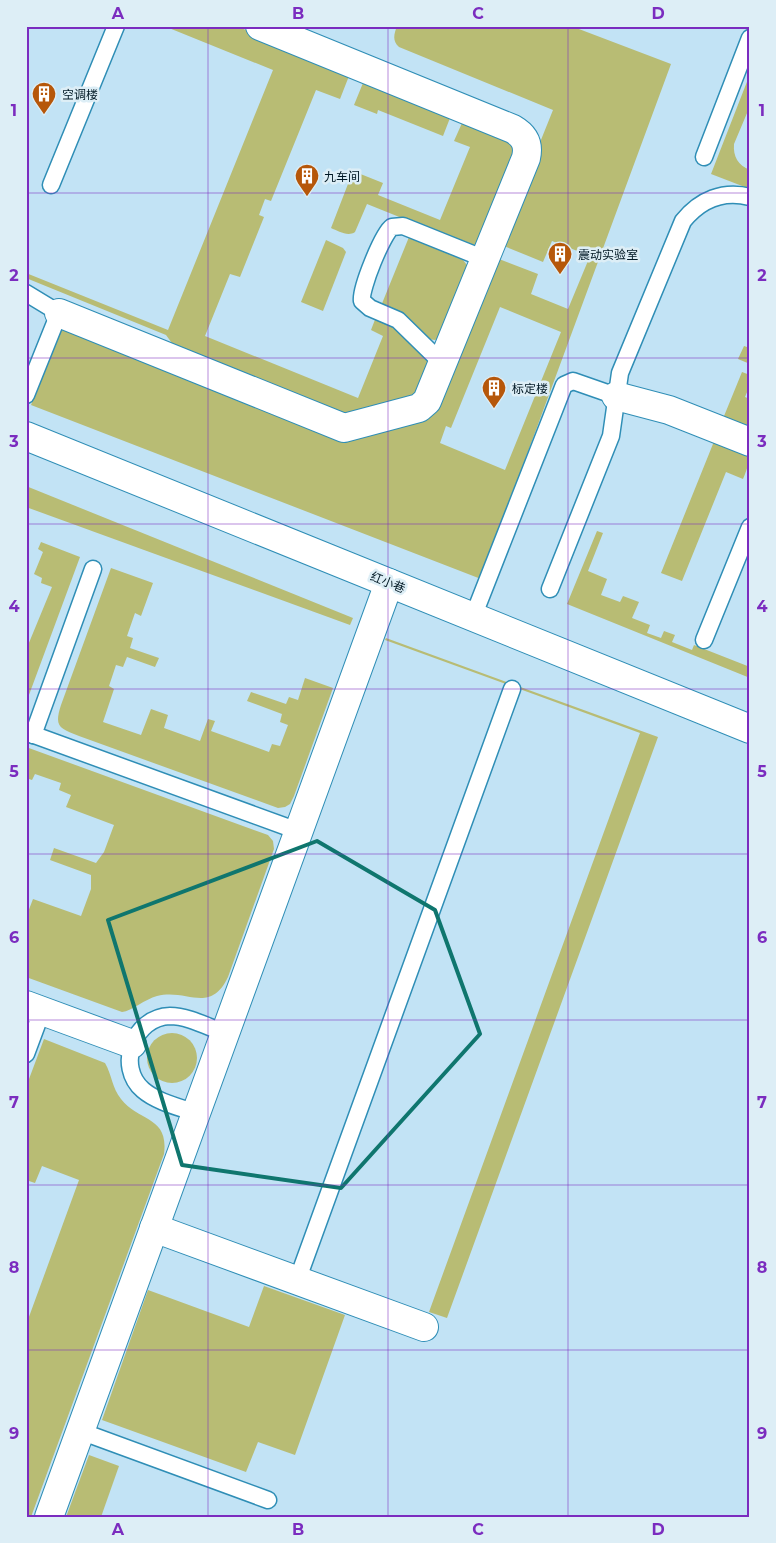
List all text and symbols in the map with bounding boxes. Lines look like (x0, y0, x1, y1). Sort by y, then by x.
text: A (111, 4, 125, 23)
text: B (292, 4, 304, 23)
text: C (472, 4, 484, 23)
text: D (651, 4, 665, 23)
building icon: 空调楼 (31, 81, 57, 115)
place label: 空调楼 (62, 87, 98, 102)
text: 1 (11, 101, 17, 120)
text: 1 (759, 101, 765, 120)
building icon: 九车间 (294, 163, 320, 197)
place label: 九车间 (324, 169, 360, 184)
building icon: 震动实验室 (547, 241, 573, 275)
place label: 震动实验室 (578, 247, 638, 262)
text: 2 (9, 266, 19, 285)
text: 2 (757, 266, 767, 285)
building icon: 标定楼 (481, 375, 507, 409)
place label: 标定楼 (512, 381, 548, 396)
text: 3 (8, 432, 19, 451)
text: 3 (756, 432, 767, 451)
street label: 红小巷 (368, 568, 408, 596)
text: 4 (8, 597, 20, 616)
text: 4 (756, 597, 768, 616)
text: 5 (9, 762, 19, 781)
text: 5 (757, 762, 767, 781)
text: 6 (9, 928, 19, 947)
text: 6 (757, 928, 767, 947)
text: 7 (9, 1093, 19, 1112)
text: 7 (757, 1093, 767, 1112)
text: 8 (9, 1258, 19, 1277)
text: 8 (757, 1258, 767, 1277)
text: 9 (9, 1424, 19, 1443)
text: 9 (757, 1424, 767, 1443)
text: A (111, 1520, 125, 1539)
text: B (292, 1520, 304, 1539)
text: C (472, 1520, 484, 1539)
text: D (651, 1520, 665, 1539)

